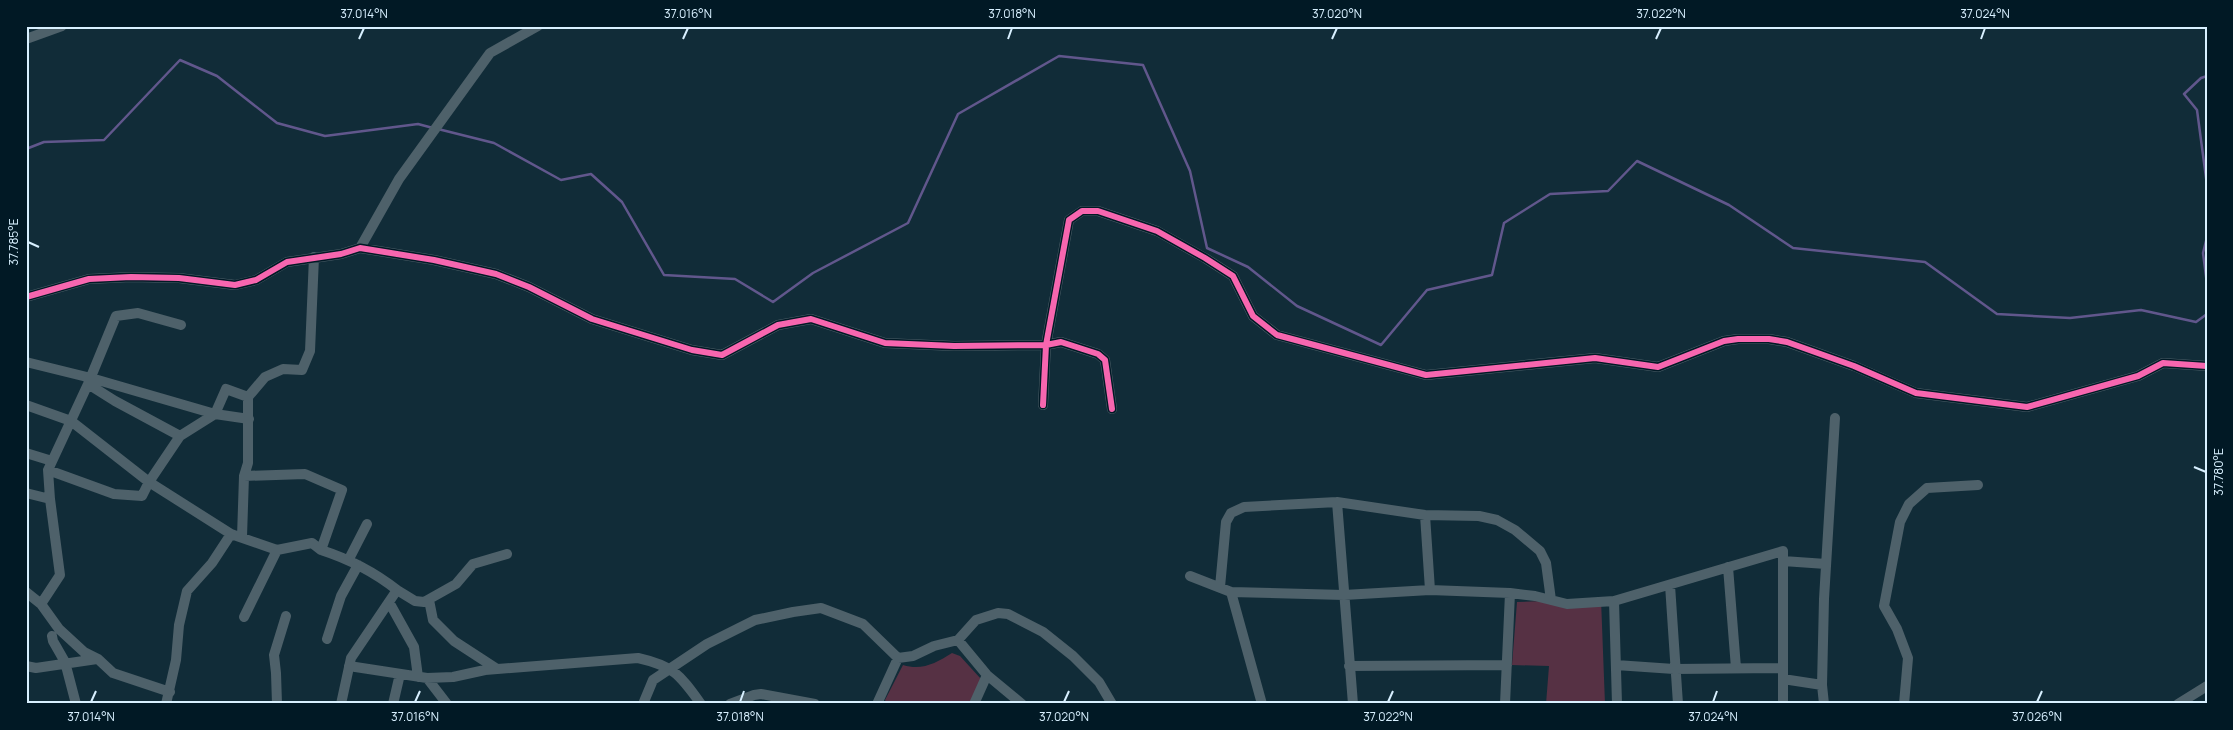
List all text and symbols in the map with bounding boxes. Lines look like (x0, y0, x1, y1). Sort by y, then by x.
text: 37.014°N (340, 5, 388, 22)
text: 37.016°N (664, 5, 712, 22)
text: 37.018°N (988, 5, 1036, 22)
text: 37.020°N (1312, 5, 1362, 22)
text: 37.022°N (1636, 5, 1686, 22)
text: 37.024°N (1960, 5, 2010, 22)
text: 37.785°E (5, 218, 22, 266)
text: 37.780°E (2210, 448, 2227, 496)
text: 37.014°N (67, 708, 115, 725)
text: 37.016°N (391, 708, 439, 725)
text: 37.018°N (716, 708, 764, 725)
text: 37.020°N (1039, 708, 1089, 725)
text: 37.022°N (1363, 708, 1413, 725)
text: 37.024°N (1688, 708, 1738, 725)
text: 37.026°N (2012, 708, 2062, 725)

